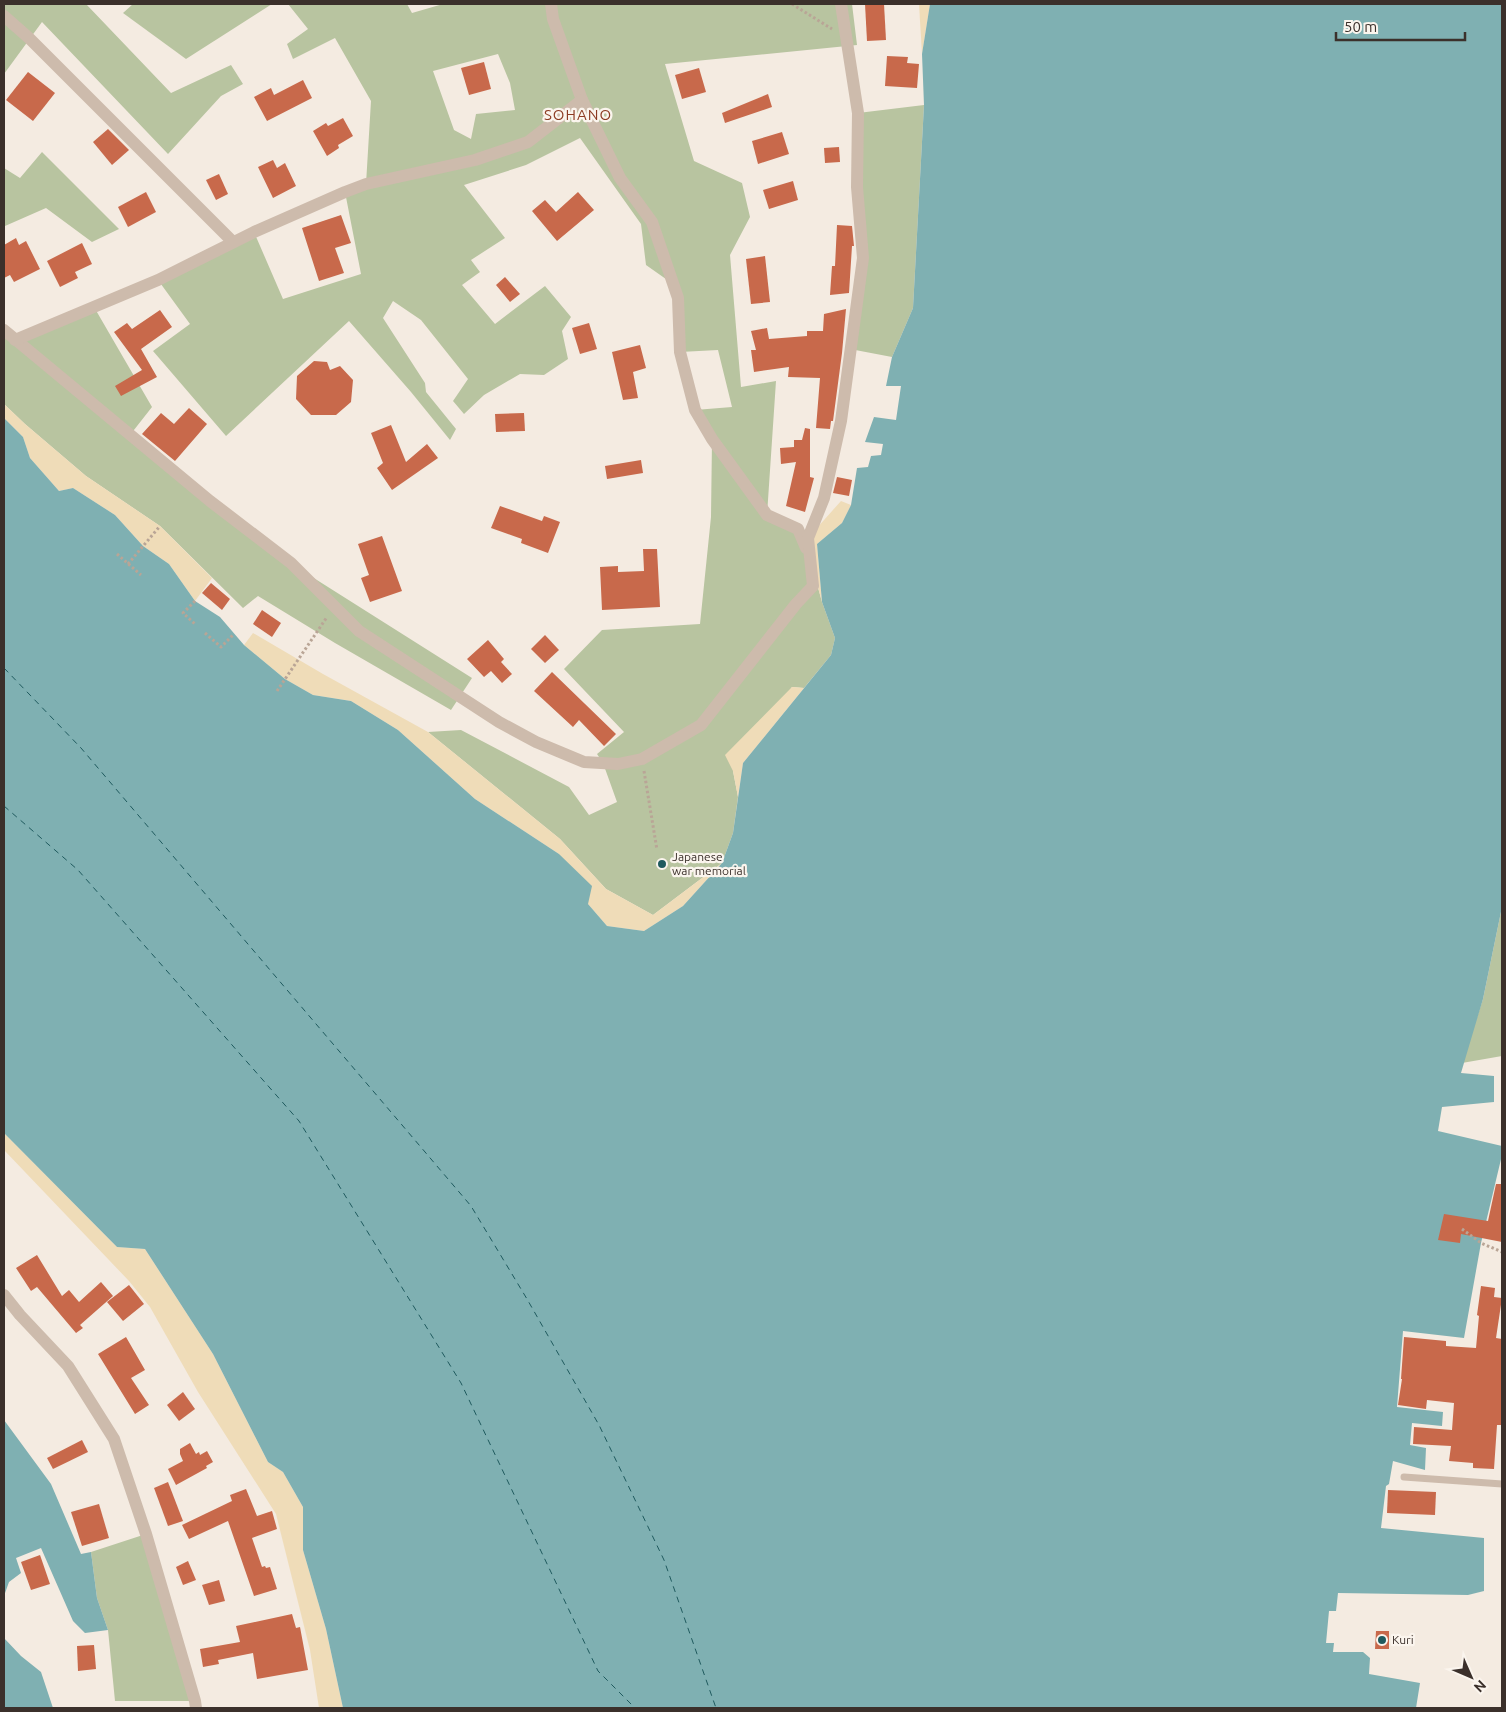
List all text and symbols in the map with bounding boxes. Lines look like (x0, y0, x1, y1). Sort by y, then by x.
scale bar (1336, 10, 1465, 42)
text: 50 m (1344, 18, 1377, 35)
district label: SOHANO (544, 106, 612, 123)
place label: Japanese war memorial (672, 850, 746, 877)
marker: Japanese war memorial (656, 858, 668, 870)
place label: Kuri (1392, 1633, 1414, 1646)
marker: Kuri (1376, 1634, 1388, 1646)
north arrow (1446, 1652, 1496, 1702)
text: N (1471, 1677, 1490, 1696)

